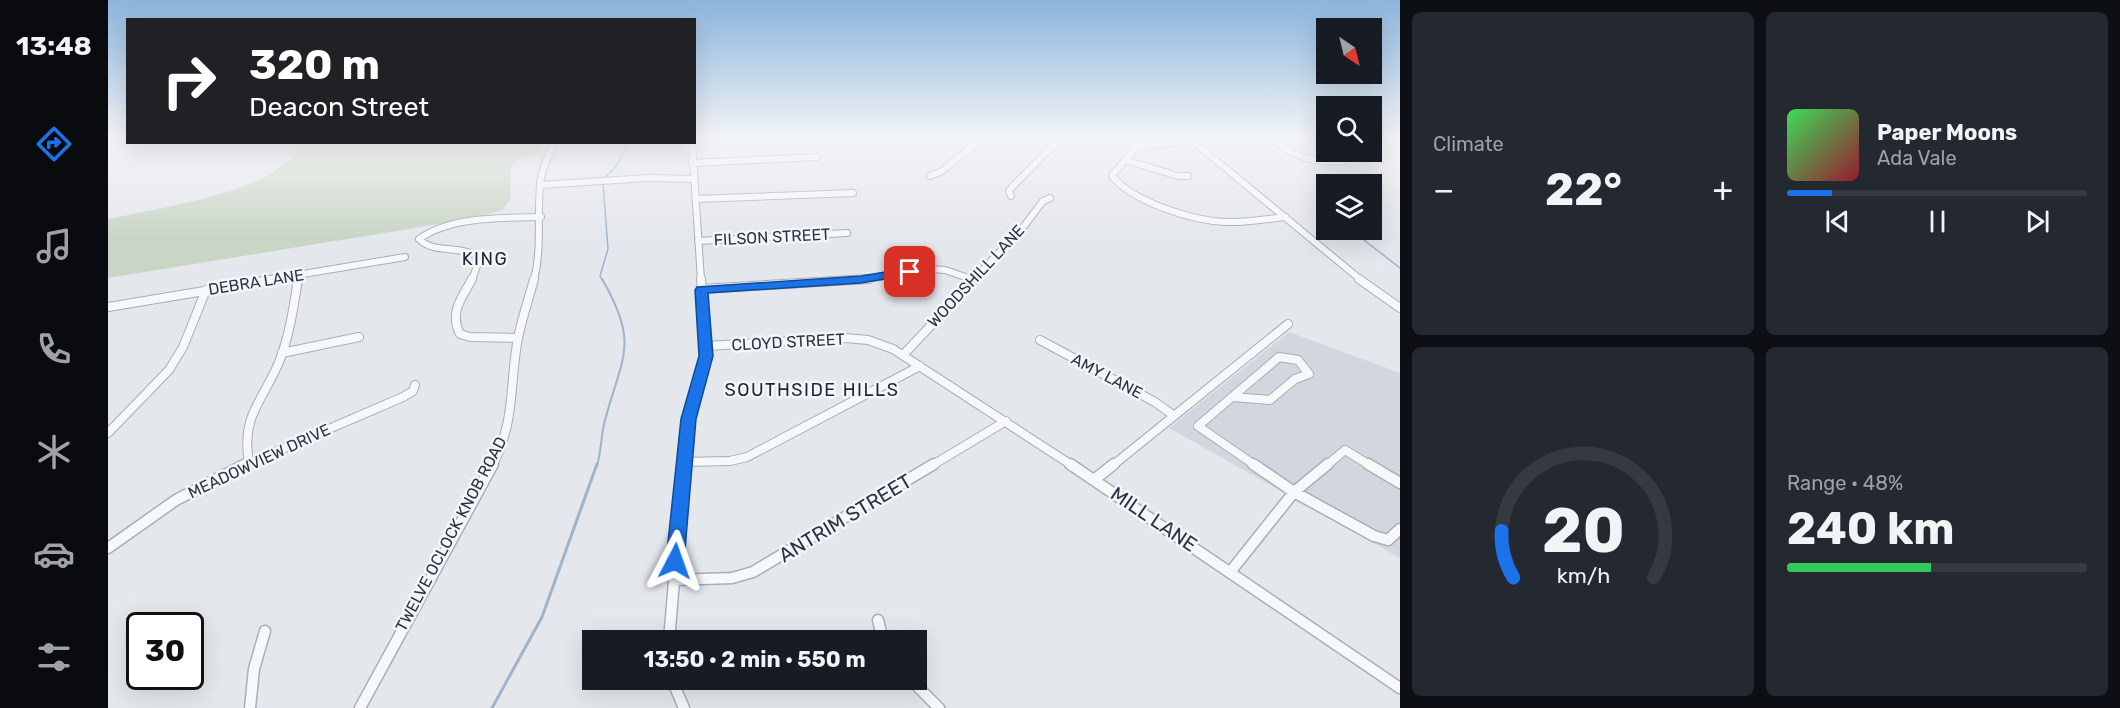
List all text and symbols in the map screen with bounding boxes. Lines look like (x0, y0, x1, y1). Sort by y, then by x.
north arrow (1316, 18, 1382, 84)
map controls (1316, 18, 1382, 240)
text: 13:48 (16, 30, 92, 62)
text: 320 m (249, 40, 380, 90)
icon: right (150, 42, 228, 120)
text: Deacon Street (249, 91, 429, 123)
button: search (1316, 96, 1382, 162)
text: Paper Moons (1877, 119, 2017, 146)
icon: directions (33, 123, 75, 165)
text: Climate (1433, 132, 1504, 156)
text: Ada Vale (1877, 146, 1957, 170)
text: 22° (1545, 163, 1622, 216)
text: − (1433, 170, 1454, 209)
text: + (1712, 170, 1733, 209)
button: layers (1316, 174, 1382, 240)
icon: previous (1821, 205, 1854, 238)
icon: pause (1921, 205, 1954, 238)
icon: next (2021, 205, 2054, 238)
street label: WOODSHILL LANE (924, 221, 1028, 331)
street label: FILSON STREET (713, 224, 831, 250)
icon: music (33, 225, 75, 267)
pin (884, 246, 935, 297)
district label: KING (462, 248, 508, 270)
icon: arrive (893, 255, 926, 288)
street label: DEBRA LANE (207, 265, 305, 299)
icon: phone (33, 328, 75, 370)
street label: CLOYD STREET (731, 330, 845, 354)
street label: AMY LANE (1068, 349, 1146, 403)
district label: SOUTHSIDE HILLS (725, 379, 899, 401)
street label: MEADOWVIEW DRIVE (185, 420, 333, 502)
icon: climate (33, 431, 75, 473)
street label: TWELVE OCLOCK KNOB ROAD (392, 433, 510, 635)
street label: ANTRIM STREET (774, 469, 916, 567)
text: Range · 48% (1787, 471, 1903, 495)
street label: MILL LANE (1106, 481, 1202, 557)
text: 20 (1542, 494, 1624, 568)
text: 240 km (1787, 502, 1955, 555)
position arrow (643, 529, 707, 593)
icon: car (33, 533, 75, 575)
text: km/h (1556, 564, 1610, 589)
speed limit sign: 30 (126, 612, 204, 690)
icon: filters (33, 636, 75, 678)
text: 13:50 · 2 min · 550 m (643, 646, 866, 673)

